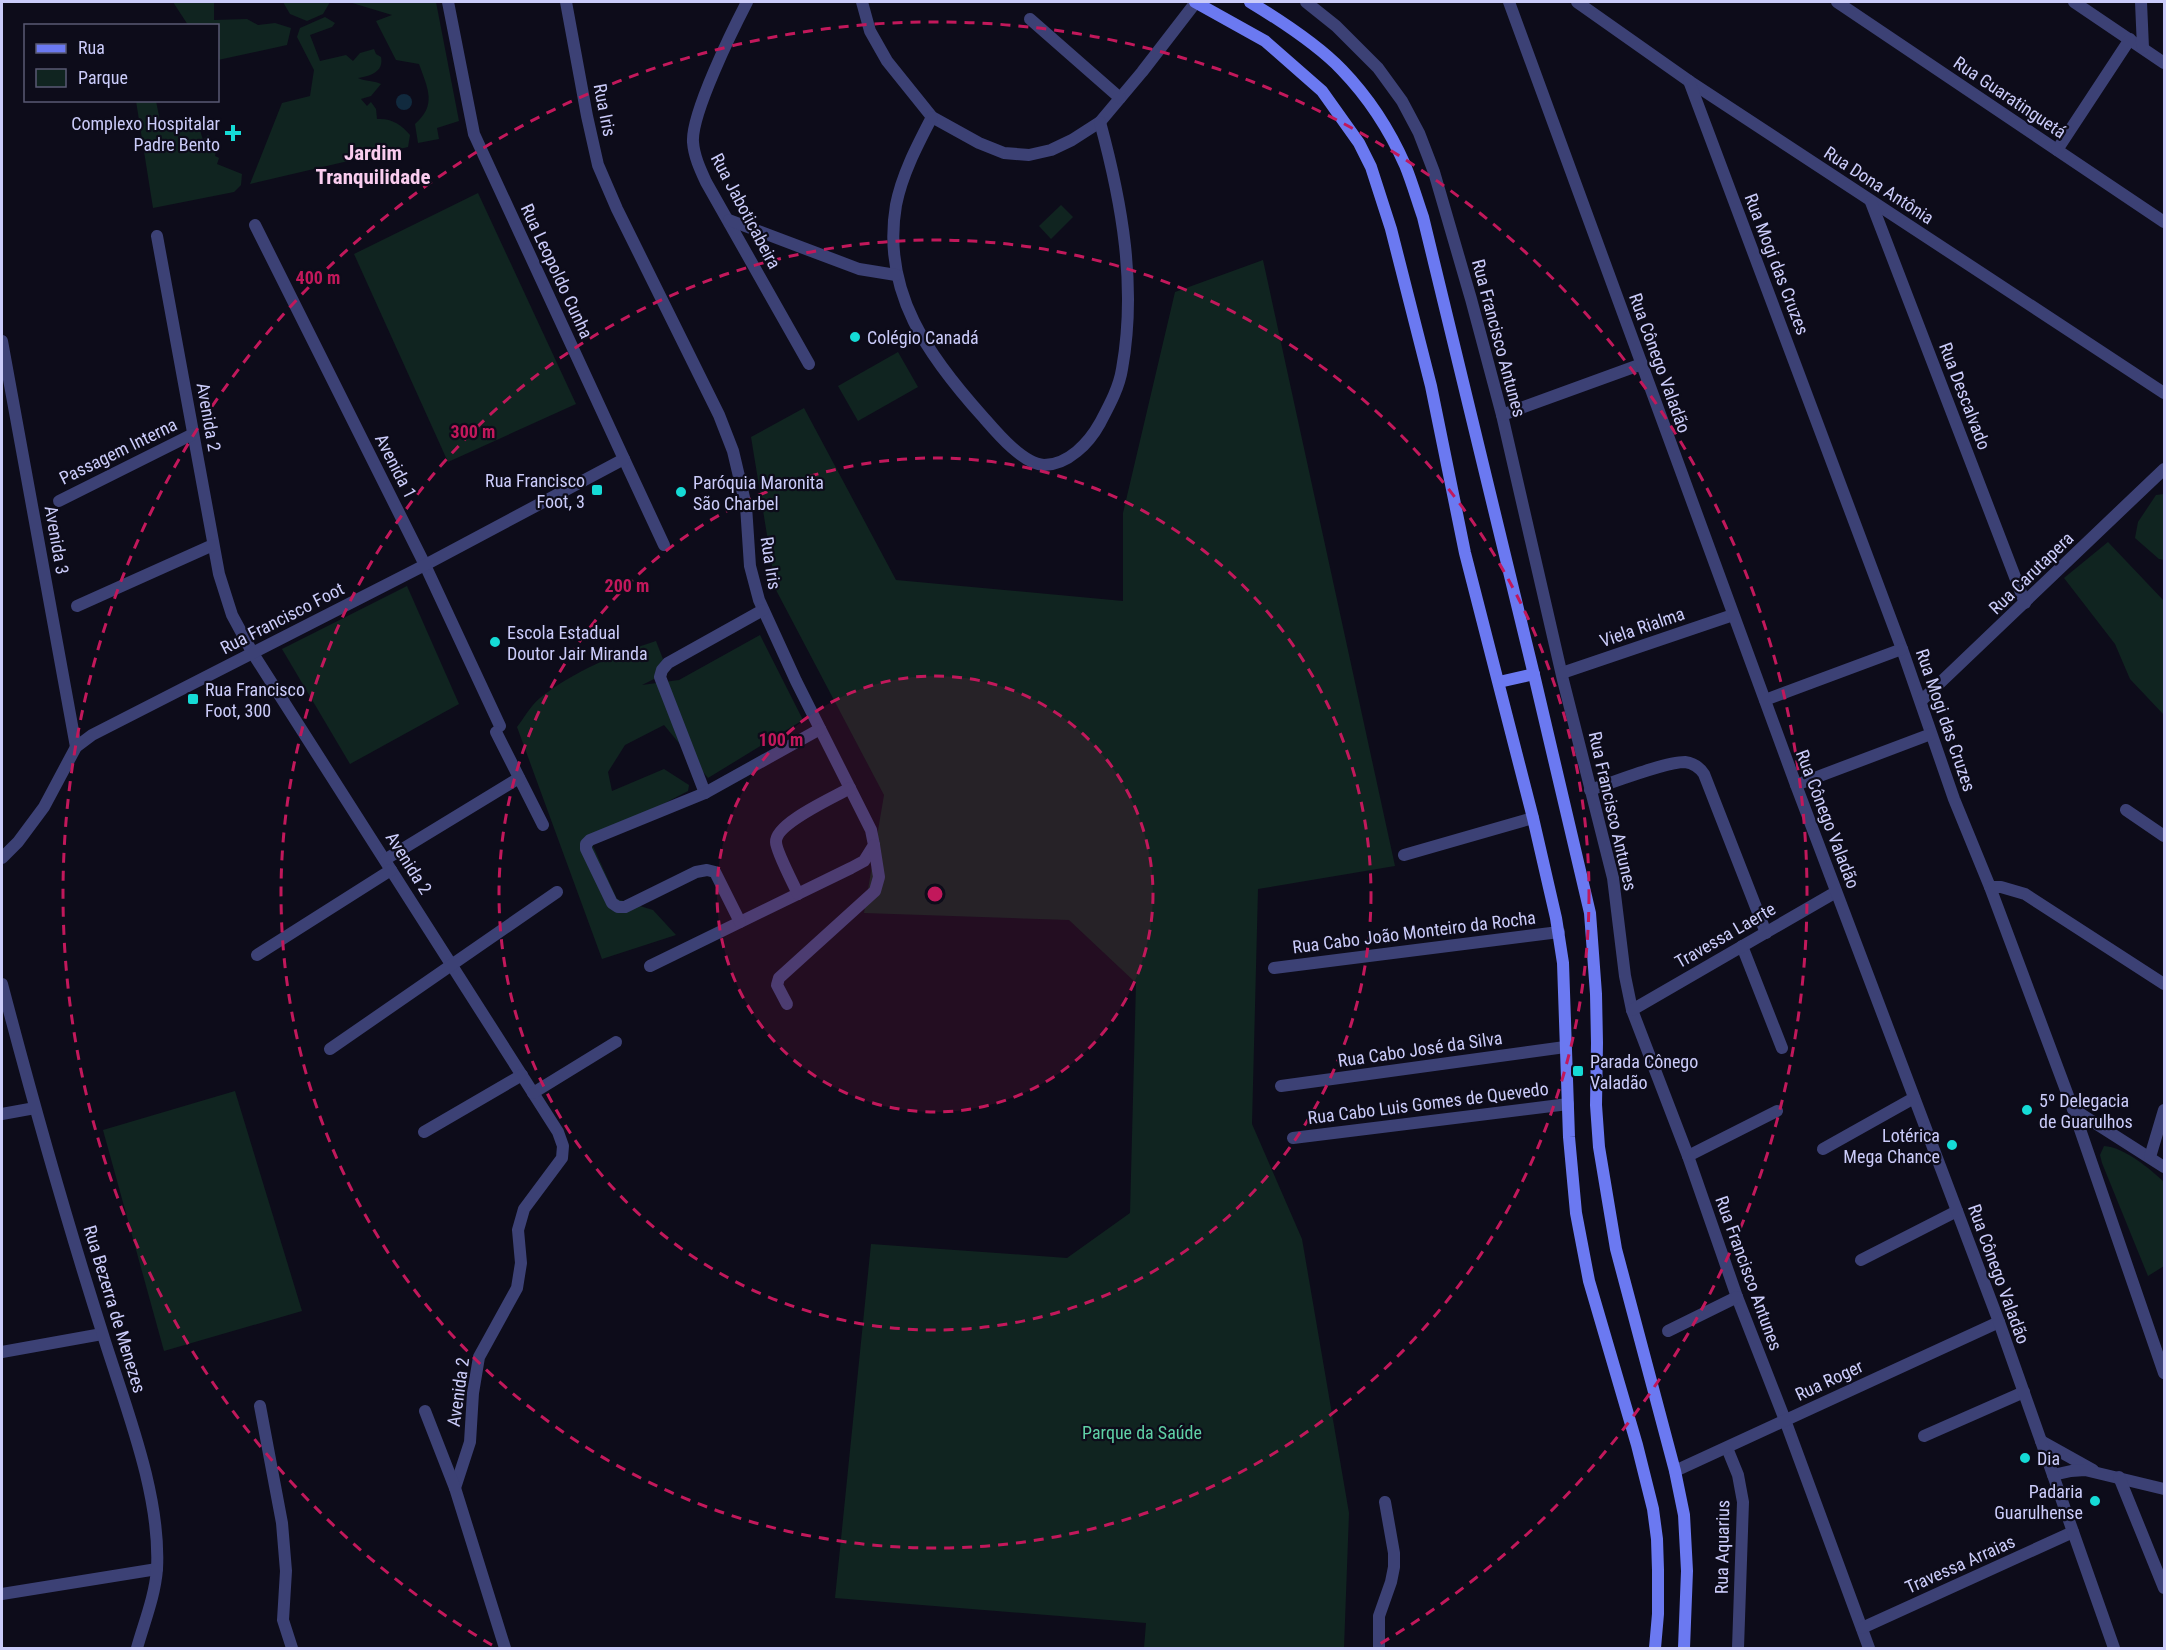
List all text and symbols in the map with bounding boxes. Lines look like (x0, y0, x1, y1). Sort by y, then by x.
legend (24, 24, 219, 102)
text: Rua (78, 37, 105, 58)
street label: Rua Guaratinguetá (1950, 52, 2070, 142)
text: Parque (78, 67, 128, 88)
street label: Rua Iris (590, 82, 620, 138)
place label: Complexo Hospitalar Padre Bento (71, 113, 221, 155)
marker: Complexo Hospitalar Padre Bento (224, 124, 242, 142)
district label: Jardim Tranquilidade (316, 141, 431, 189)
street label: Rua Dona Antônia (1820, 142, 1938, 228)
street label: Rua Jaboticabeira (707, 150, 785, 272)
street label: Rua Mogi das Cruzes (1740, 190, 1814, 338)
street label: Rua Leopoldo Cunha (517, 200, 597, 342)
street label: Rua Francisco Antunes (1468, 257, 1530, 419)
text: 400 m (296, 267, 340, 288)
street label: Rua Cônego Valadão (1625, 290, 1695, 436)
place label: Colégio Canadá (867, 327, 979, 348)
marker: Colégio Canadá (848, 330, 862, 344)
street label: Rua Descalvado (1935, 339, 1995, 453)
street label: Avenida 2 (193, 381, 225, 453)
street label: Passagem Interna (56, 413, 180, 489)
text: 300 m (451, 421, 495, 442)
street label: Avenida 1 (371, 430, 421, 502)
place label: Rua Francisco Foot, 3 (485, 470, 585, 512)
place label: Paróquia Maronita São Charbel (693, 472, 824, 514)
marker: Rua Francisco Foot, 3 (590, 483, 604, 497)
marker: Paróquia Maronita São Charbel (674, 485, 688, 499)
street label: Avenida 3 (41, 504, 73, 576)
street label: Rua Carutapera (1984, 528, 2078, 618)
street label: Rua Iris (756, 535, 786, 591)
text: 200 m (605, 575, 649, 596)
street label: Rua Francisco Foot (217, 578, 347, 658)
street label: Viela Rialma (1597, 603, 1687, 651)
place label: Escola Estadual Doutor Jair Miranda (507, 622, 648, 664)
marker: Escola Estadual Doutor Jair Miranda (488, 635, 502, 649)
street label: Rua Mogi das Cruzes (1912, 646, 1980, 794)
place label: Rua Francisco Foot, 300 (205, 679, 305, 721)
marker: Rua Francisco Foot, 300 (186, 692, 200, 706)
text: 100 m (759, 729, 803, 750)
street label: Rua Francisco Antunes (1584, 729, 1642, 893)
street label: Rua Cônego Valadão (1792, 747, 1864, 891)
street label: Avenida 2 (382, 828, 436, 898)
centre of rings (925, 884, 945, 904)
street label: Travessa Laerte (1671, 898, 1779, 972)
street label: Rua Cabo João Monteiro da Rocha (1291, 907, 1537, 957)
street label: Rua Cabo José da Silva (1336, 1027, 1504, 1071)
place label: Parada Cônego Valadão (1590, 1051, 1698, 1093)
marker: Parada Cônego Valadão (1571, 1064, 1585, 1078)
street label: Rua Cabo Luis Gomes de Quevedo (1306, 1078, 1550, 1128)
place label: 5º Delegacia de Guarulhos (2039, 1090, 2133, 1132)
marker: 5º Delegacia de Guarulhos (2020, 1103, 2034, 1117)
place label: Lotérica Mega Chance (1843, 1125, 1940, 1167)
marker: Lotérica Mega Chance (1945, 1138, 1959, 1152)
street label: Rua Francisco Antunes (1711, 1193, 1787, 1353)
street label: Rua Cônego Valadão (1964, 1201, 2034, 1347)
street label: Rua Bezerra de Menezes (80, 1223, 150, 1395)
street label: Rua Roger (1792, 1355, 1867, 1405)
street label: Avenida 2 (443, 1356, 473, 1428)
park label: Parque da Saúde (1082, 1422, 1202, 1443)
place label: Dia (2037, 1448, 2060, 1469)
marker: Dia (2018, 1451, 2032, 1465)
place label: Padaria Guarulhense (1994, 1481, 2083, 1523)
marker: Padaria Guarulhense (2088, 1494, 2102, 1508)
street label: Rua Aquarius (1711, 1500, 1733, 1594)
street label: Travessa Arraias (1902, 1530, 2018, 1598)

